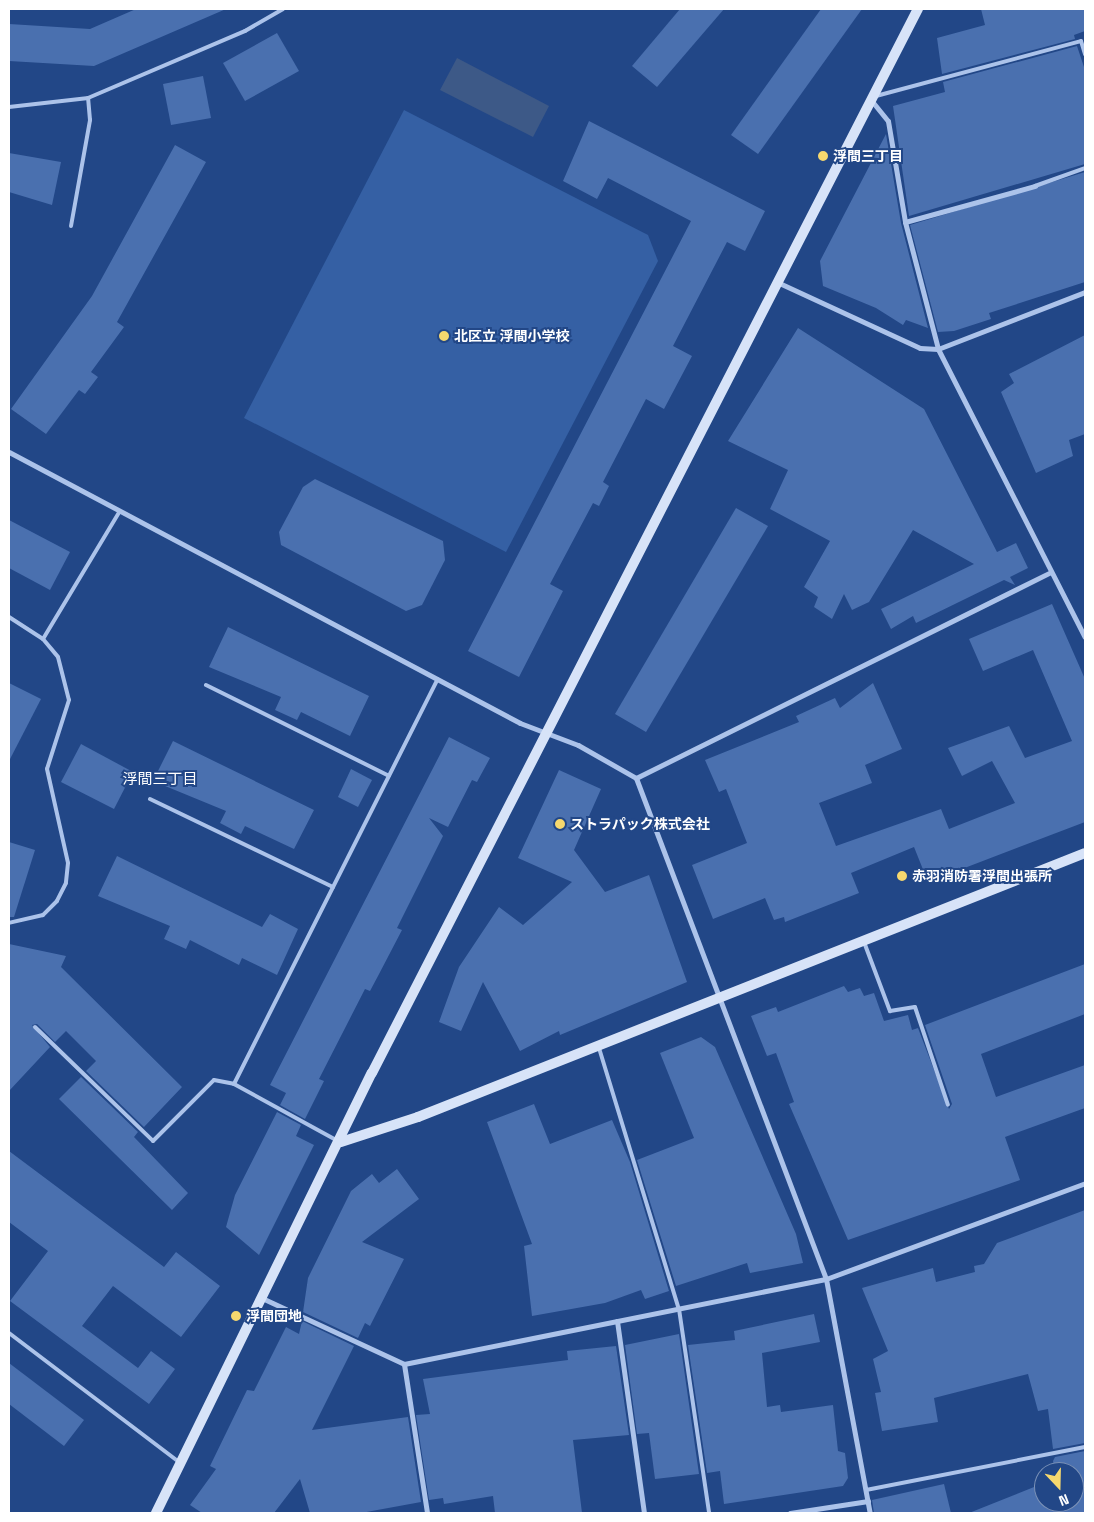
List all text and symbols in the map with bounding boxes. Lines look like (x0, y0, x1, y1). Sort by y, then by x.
place label: 浮間三丁目 (833, 148, 903, 164)
marker: 浮間三丁目 (817, 150, 829, 162)
place label: 北区立 浮間小学校 (454, 328, 570, 344)
marker: 北区立 浮間小学校 (438, 330, 450, 342)
district label: 浮間三丁目 (123, 770, 197, 788)
place label: ストラパック株式会社 (570, 816, 710, 832)
marker: ストラパック株式会社 (554, 818, 566, 830)
place label: 赤羽消防署浮間出張所 (912, 868, 1052, 884)
marker: 赤羽消防署浮間出張所 (896, 870, 908, 882)
place label: 浮間団地 (246, 1308, 302, 1324)
marker: 浮間団地 (230, 1310, 242, 1322)
north arrow (1034, 1462, 1084, 1512)
text: N (1056, 1490, 1072, 1510)

